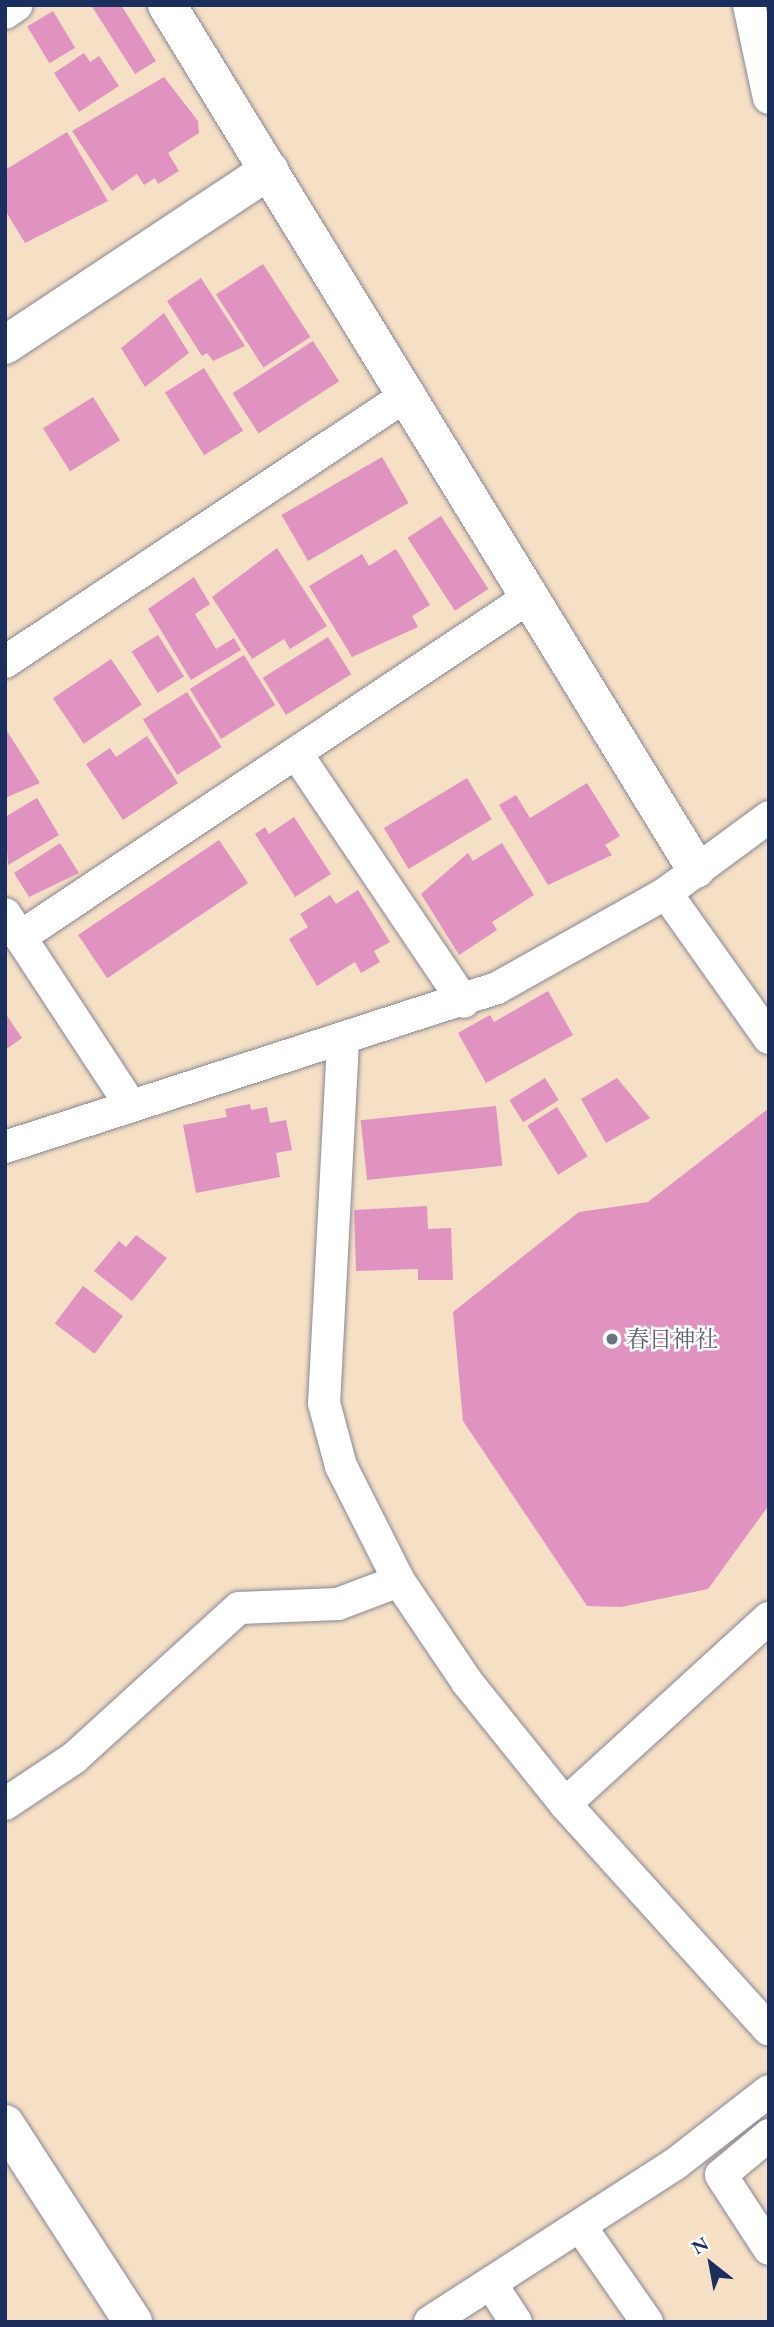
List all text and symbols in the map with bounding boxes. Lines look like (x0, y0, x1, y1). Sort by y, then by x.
place label: 春日神社 (626, 1325, 718, 1353)
marker: 春日神社 (604, 1331, 620, 1347)
north arrow (676, 2229, 746, 2299)
text: N (687, 2231, 713, 2260)

